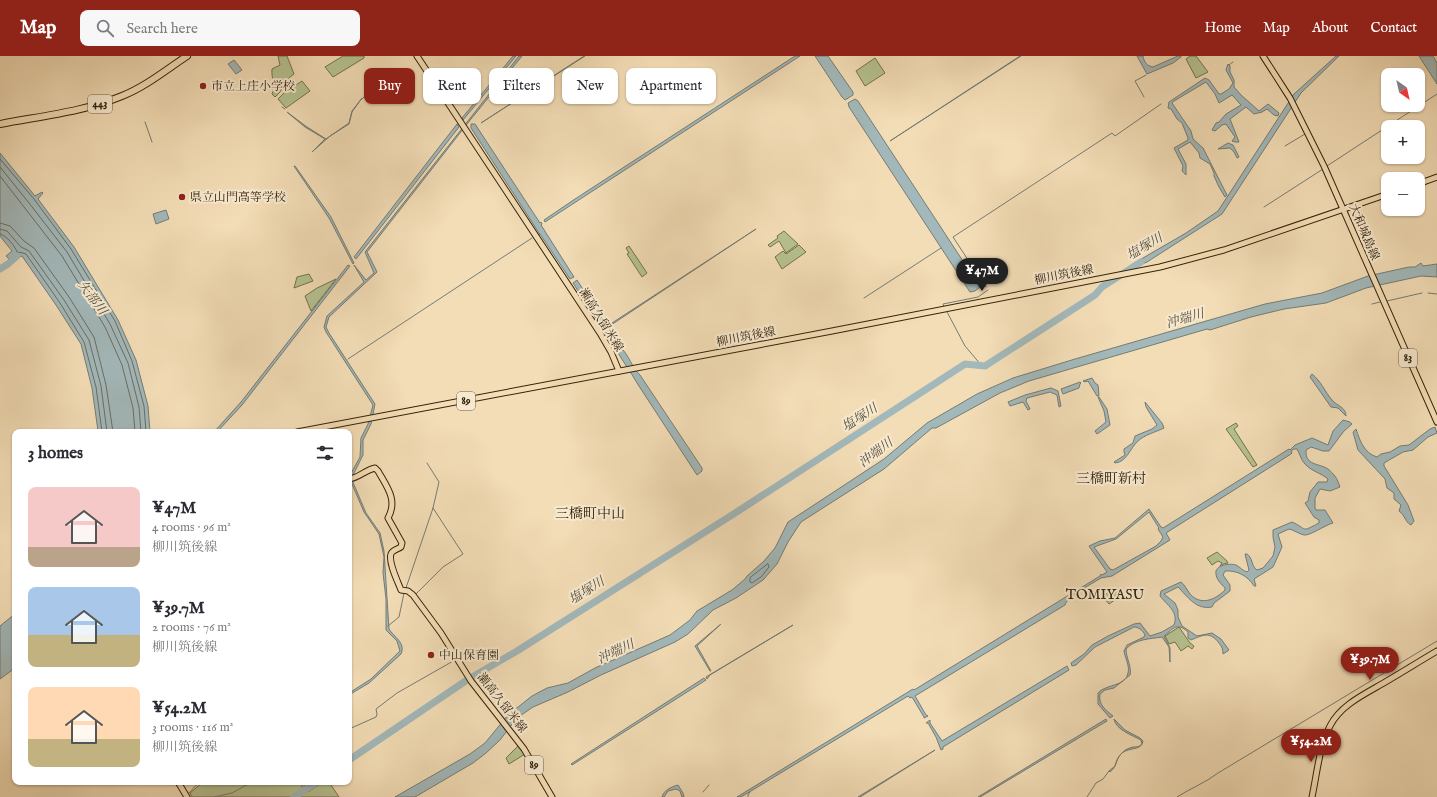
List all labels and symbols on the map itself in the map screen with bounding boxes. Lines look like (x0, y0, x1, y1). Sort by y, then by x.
north arrow (1381, 68, 1425, 112)
place label: 市立上庄小学校 (211, 79, 295, 94)
marker: 市立上庄小学校 (198, 81, 208, 91)
road number: 443 (88, 95, 112, 113)
place label: 県立山門高等学校 (190, 190, 286, 205)
marker: 県立山門高等学校 (177, 192, 187, 202)
street label: 大和城島線 (1345, 201, 1383, 263)
water label: 塩塚川 (1124, 229, 1168, 264)
pin: ¥47M (958, 258, 1006, 292)
street label: 柳川筑後線 (1033, 262, 1095, 288)
water label: 矢部川 (73, 277, 112, 320)
street label: 瀬高久留米線 (576, 285, 626, 355)
water label: 沖端川 (1164, 305, 1208, 333)
street label: 柳川筑後線 (715, 324, 777, 350)
road number: 83 (1399, 349, 1417, 367)
road number: 89 (457, 392, 475, 410)
water label: 塩塚川 (839, 399, 883, 436)
water label: 沖端川 (855, 433, 898, 472)
district label: 三橋町新村 (1076, 470, 1146, 488)
district label: 三橋町中山 (555, 505, 625, 523)
water label: 塩塚川 (566, 572, 610, 609)
district label: TOMIYASU (1066, 586, 1144, 604)
water label: 沖端川 (595, 635, 639, 668)
pin: ¥39.7M (1337, 647, 1403, 681)
place label: 中山保育園 (439, 648, 499, 663)
marker: 中山保育園 (426, 650, 436, 660)
street label: 瀬高久留米線 (474, 670, 530, 736)
pin: ¥54.2M (1278, 729, 1344, 763)
road number: 89 (525, 756, 543, 774)

